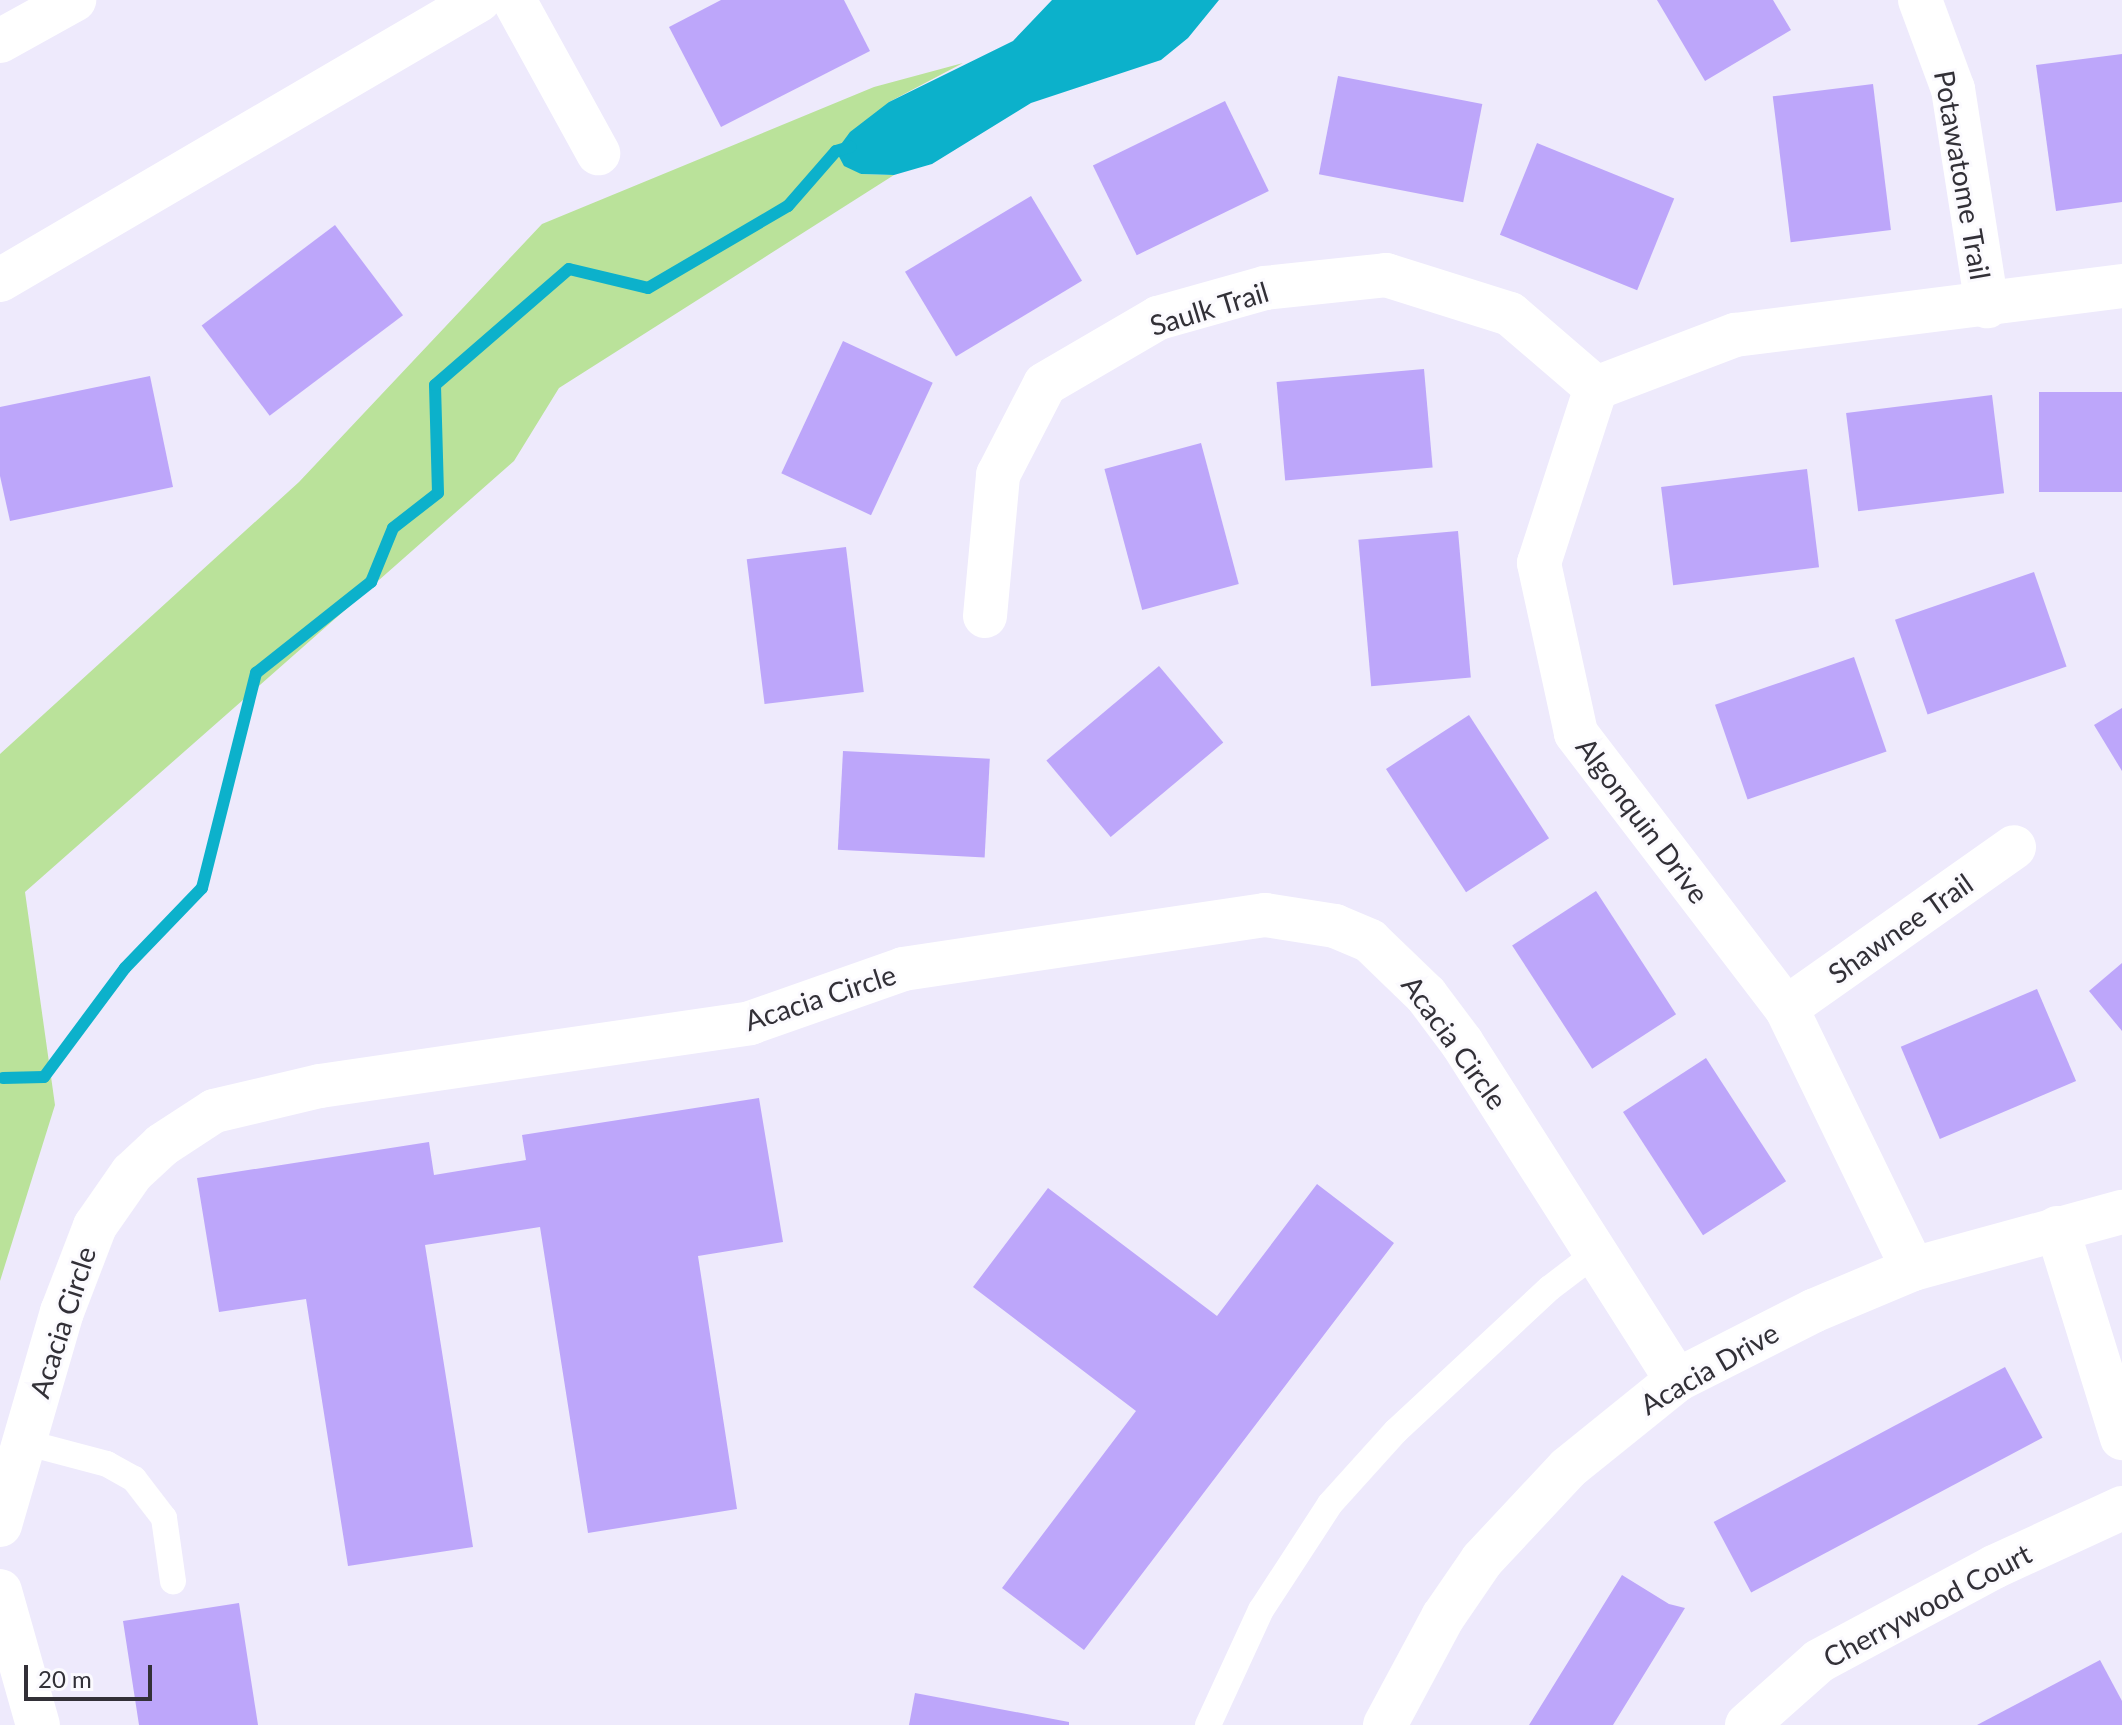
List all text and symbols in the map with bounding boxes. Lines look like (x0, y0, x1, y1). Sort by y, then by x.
street label: Potawatome Trail (1928, 67, 1998, 283)
street label: Saulk Trail (1145, 274, 1273, 342)
street label: Algonquin Drive (1570, 730, 1716, 910)
street label: Shawnee Trail (1821, 866, 1979, 990)
street label: Acacia Circle (740, 957, 900, 1037)
street label: Acacia Circle (1395, 969, 1515, 1115)
street label: Acacia Circle (22, 1242, 102, 1402)
street label: Acacia Drive (1634, 1315, 1784, 1421)
street label: Cherrywood Court (1817, 1536, 2037, 1674)
scale bar (28, 1649, 156, 1699)
text: 20 m (38, 1664, 92, 1693)

